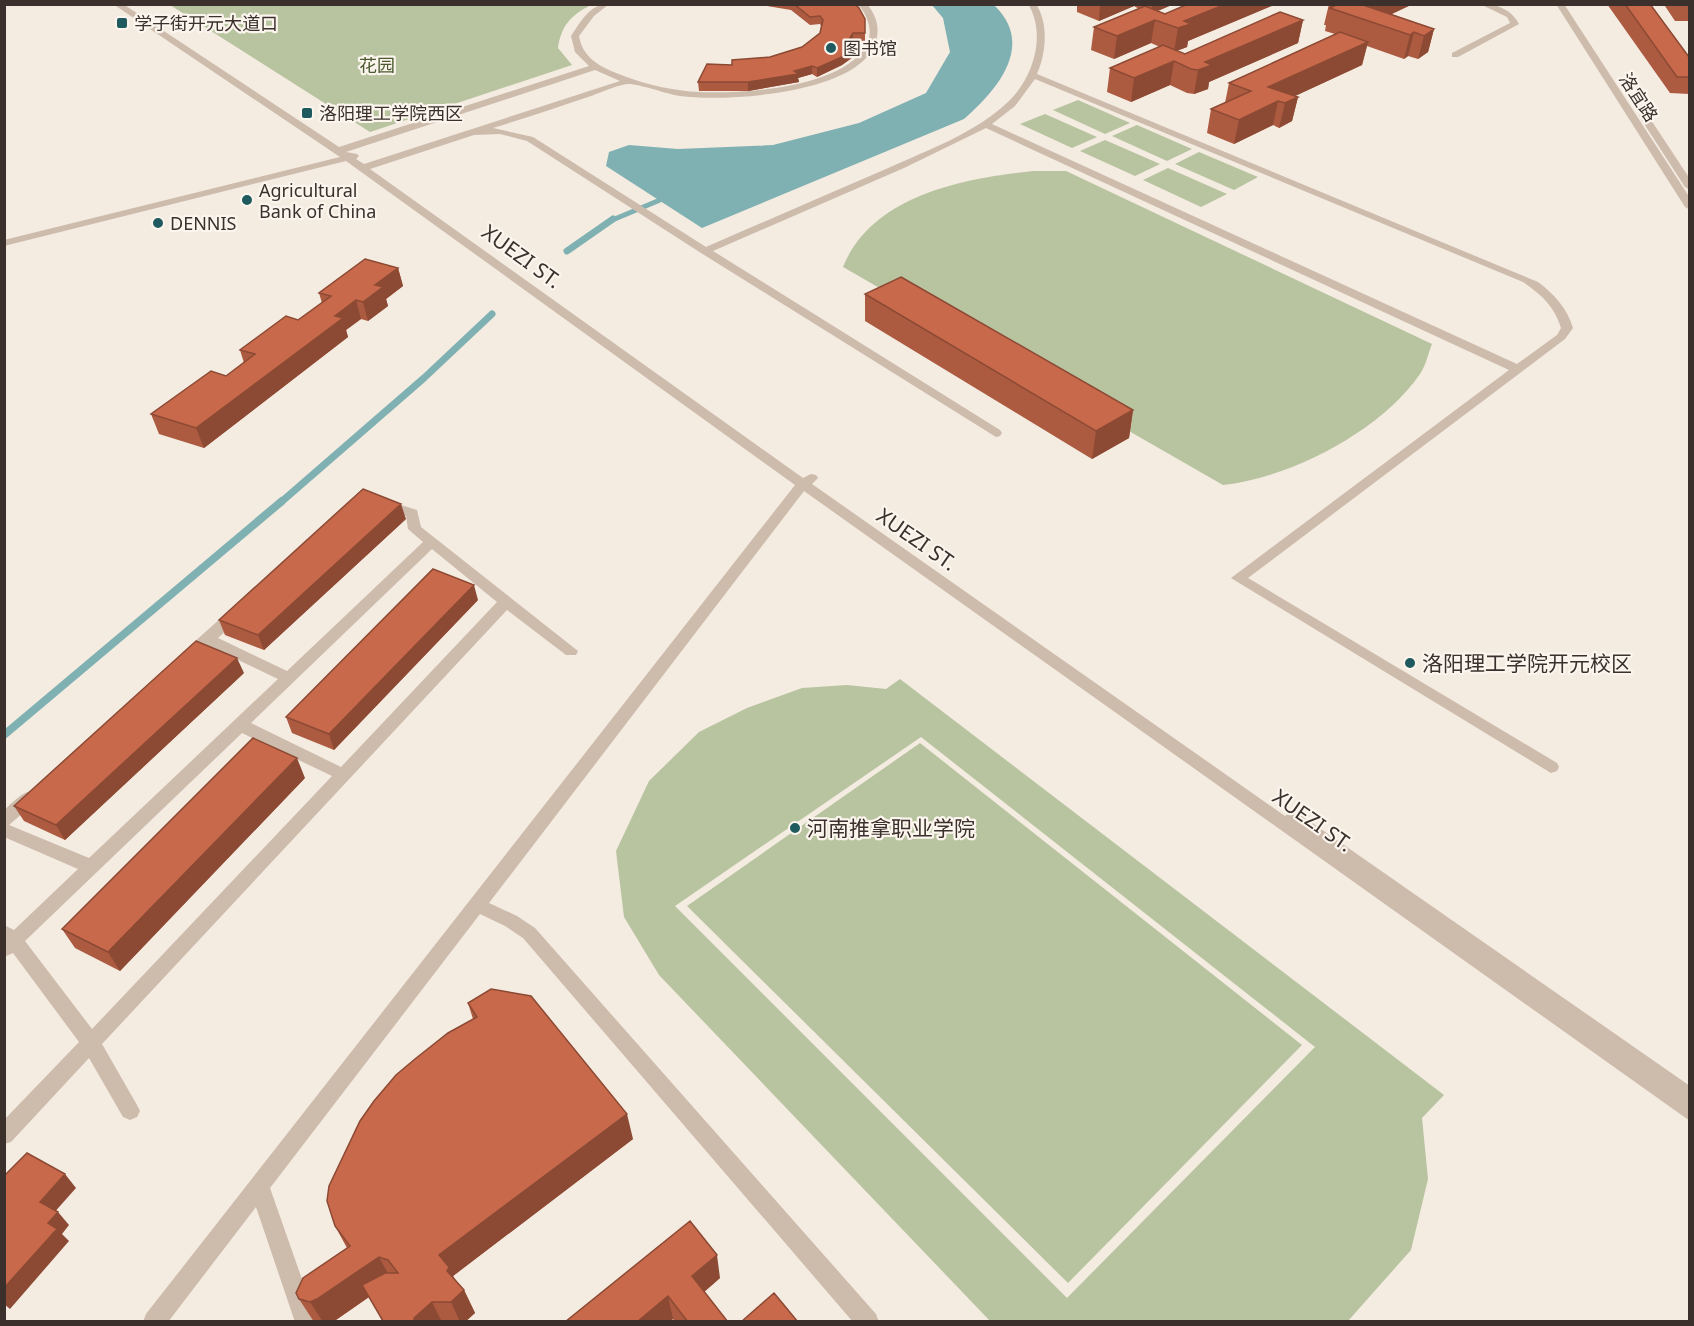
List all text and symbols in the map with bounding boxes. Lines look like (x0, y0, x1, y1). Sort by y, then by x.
place label: 学子街开元大道口 (134, 11, 278, 35)
marker: 学子街开元大道口 (115, 16, 129, 30)
place label: 图书馆 (843, 36, 897, 60)
marker: 图书馆 (824, 41, 838, 55)
park label: 花园 (359, 53, 395, 77)
street label: 洛宜路 (1614, 68, 1664, 126)
place label: 洛阳理工学院西区 (319, 101, 463, 125)
marker: 洛阳理工学院西区 (300, 106, 314, 120)
place label: Agricultural Bank of China (259, 178, 376, 223)
marker: Agricultural Bank of China (240, 193, 254, 207)
place label: DENNIS (170, 211, 237, 235)
marker: DENNIS (151, 216, 165, 230)
street label: XUEZI ST. (477, 218, 567, 294)
street label: XUEZI ST. (871, 501, 963, 577)
place label: 洛阳理工学院开元校区 (1422, 649, 1632, 677)
marker: 洛阳理工学院开元校区 (1403, 656, 1417, 670)
street label: XUEZI ST. (1267, 782, 1359, 858)
place label: 河南推拿职业学院 (807, 814, 975, 842)
marker: 河南推拿职业学院 (788, 821, 802, 835)

